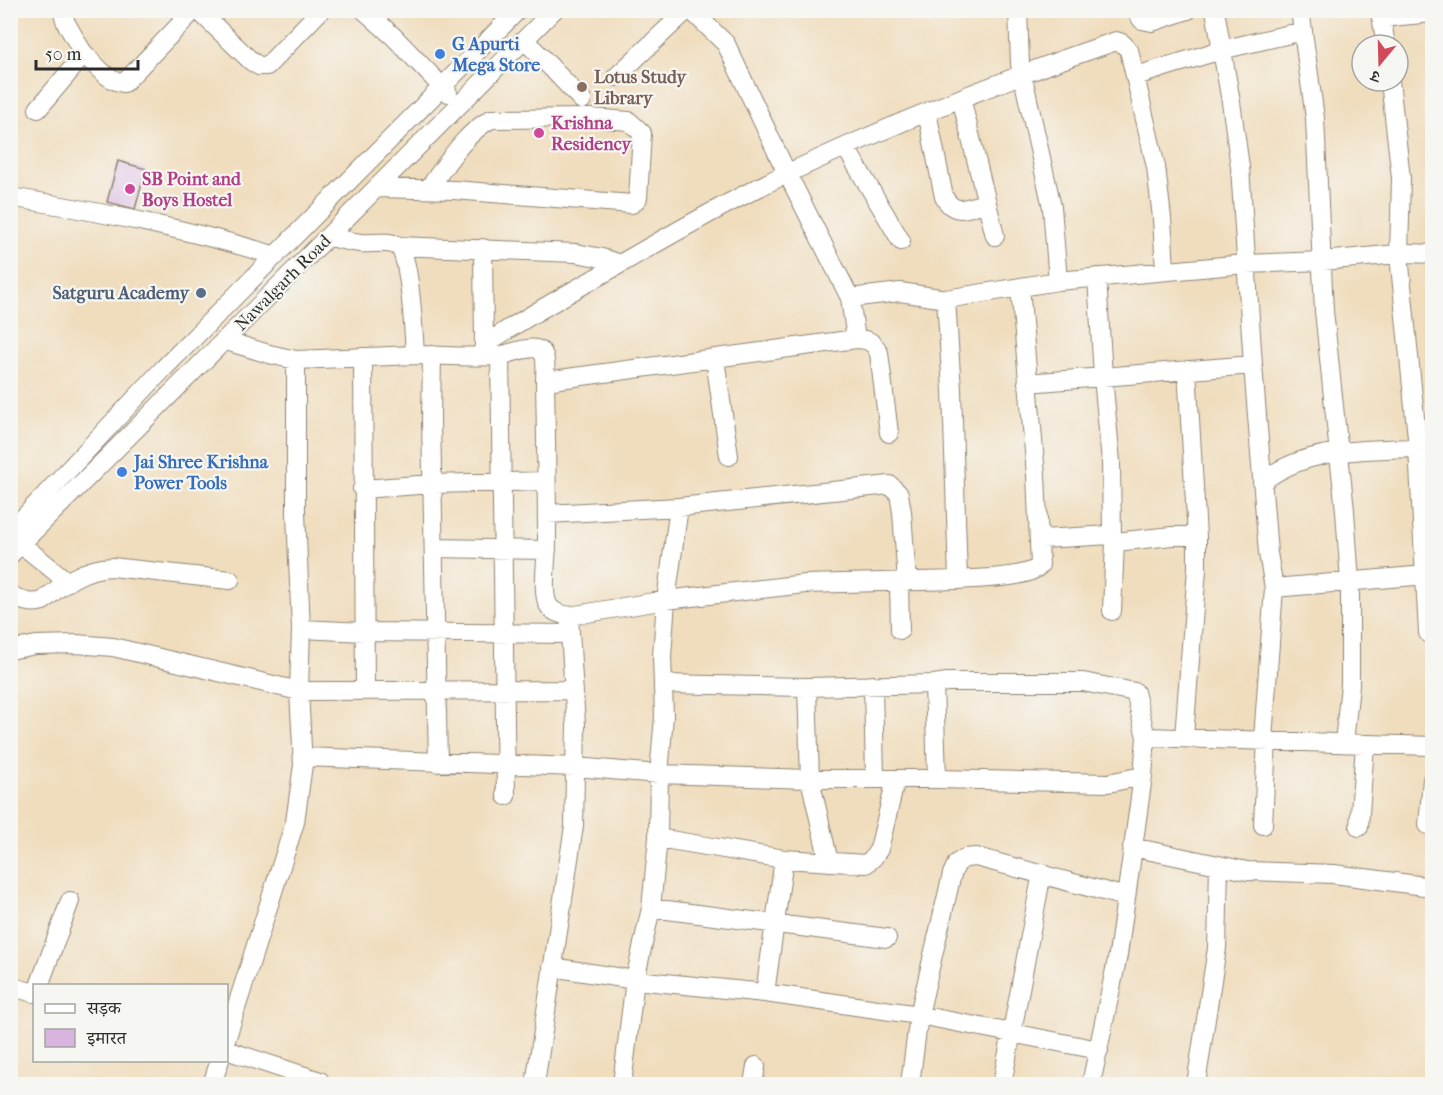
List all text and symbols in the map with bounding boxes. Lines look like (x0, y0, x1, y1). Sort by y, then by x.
scale bar (36, 33, 138, 71)
north arrow (1350, 33, 1410, 93)
place label: G Apurti Mega Store (451, 34, 540, 76)
text: 50 m (45, 44, 82, 65)
marker: G Apurti Mega Store (433, 47, 447, 61)
text: उ (1367, 66, 1383, 87)
place label: Lotus Study Library (594, 67, 688, 109)
marker: Lotus Study Library (575, 80, 589, 94)
place label: Krishna Residency (551, 113, 632, 155)
marker: Krishna Residency (532, 126, 546, 140)
place label: SB Point and Boys Hostel (142, 169, 242, 211)
marker: SB Point and Boys Hostel (123, 182, 137, 196)
street label: Nawalgarh Road (231, 230, 336, 335)
place label: Satguru Academy (52, 283, 190, 304)
marker: Satguru Academy (194, 286, 208, 300)
place label: Jai Shree Krishna Power Tools (132, 452, 269, 494)
marker: Jai Shree Krishna Power Tools (115, 465, 129, 479)
legend (33, 984, 228, 1062)
text: सड़क (86, 998, 122, 1019)
text: इमारत (86, 1028, 127, 1049)

